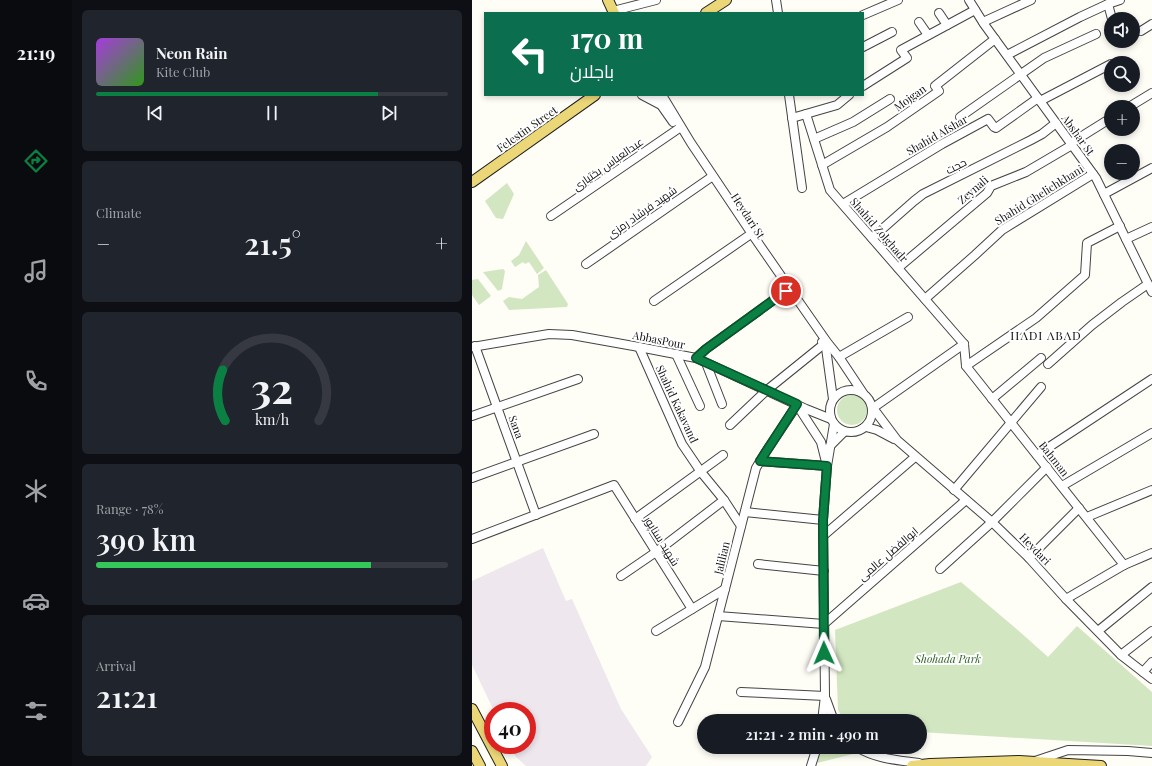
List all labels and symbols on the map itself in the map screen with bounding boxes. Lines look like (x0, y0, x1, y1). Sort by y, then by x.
street label: Mojgan (891, 81, 929, 114)
street label: Felestin Street (493, 102, 560, 155)
street label: Abshar St (1058, 110, 1098, 158)
street label: Shahid Afshar (903, 111, 970, 158)
street label: عبدالعباس بختیاری (569, 134, 646, 194)
street label: حجت (943, 154, 969, 177)
street label: Shahid Ghelichkhani (991, 161, 1086, 228)
street label: Zeynali (954, 172, 991, 207)
street label: شهید فرشاد رمزی (604, 182, 679, 241)
street label: Heydari St (728, 190, 769, 242)
street label: Shahid Zolghadr (847, 194, 912, 265)
pin (769, 274, 803, 308)
street label: AbbasPour (631, 327, 687, 352)
district label: HADI ABAD (1010, 327, 1082, 343)
street label: Shahid Kakavand (653, 362, 702, 446)
street label: Sana (505, 413, 528, 441)
street label: Bahman (1036, 438, 1073, 480)
street label: شهید سناپور (641, 512, 684, 568)
street label: ابوالفضل عالمی (854, 523, 921, 584)
street label: Heydari (1016, 529, 1054, 568)
street label: Jalilian (710, 539, 733, 577)
position arrow (803, 632, 845, 674)
park label: Shohada Park (914, 651, 981, 666)
speed limit sign: 40 (484, 702, 536, 754)

